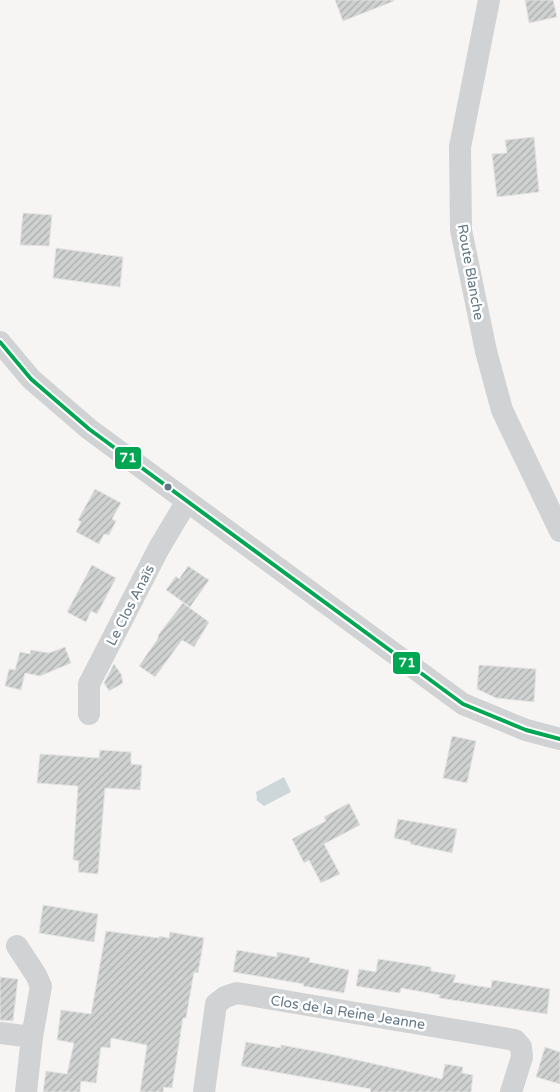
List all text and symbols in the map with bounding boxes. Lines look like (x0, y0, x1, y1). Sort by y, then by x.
street label: Route Blanche (454, 223, 487, 322)
line badge: 71 (114, 446, 142, 470)
text: 71 (119, 449, 137, 466)
unlabelled marker (163, 482, 173, 492)
street label: Le Clos Anaïs (103, 562, 158, 649)
line badge: 71 (392, 651, 421, 675)
text: 71 (398, 654, 416, 671)
street label: Clos de la Reine Jeanne (269, 992, 426, 1033)

